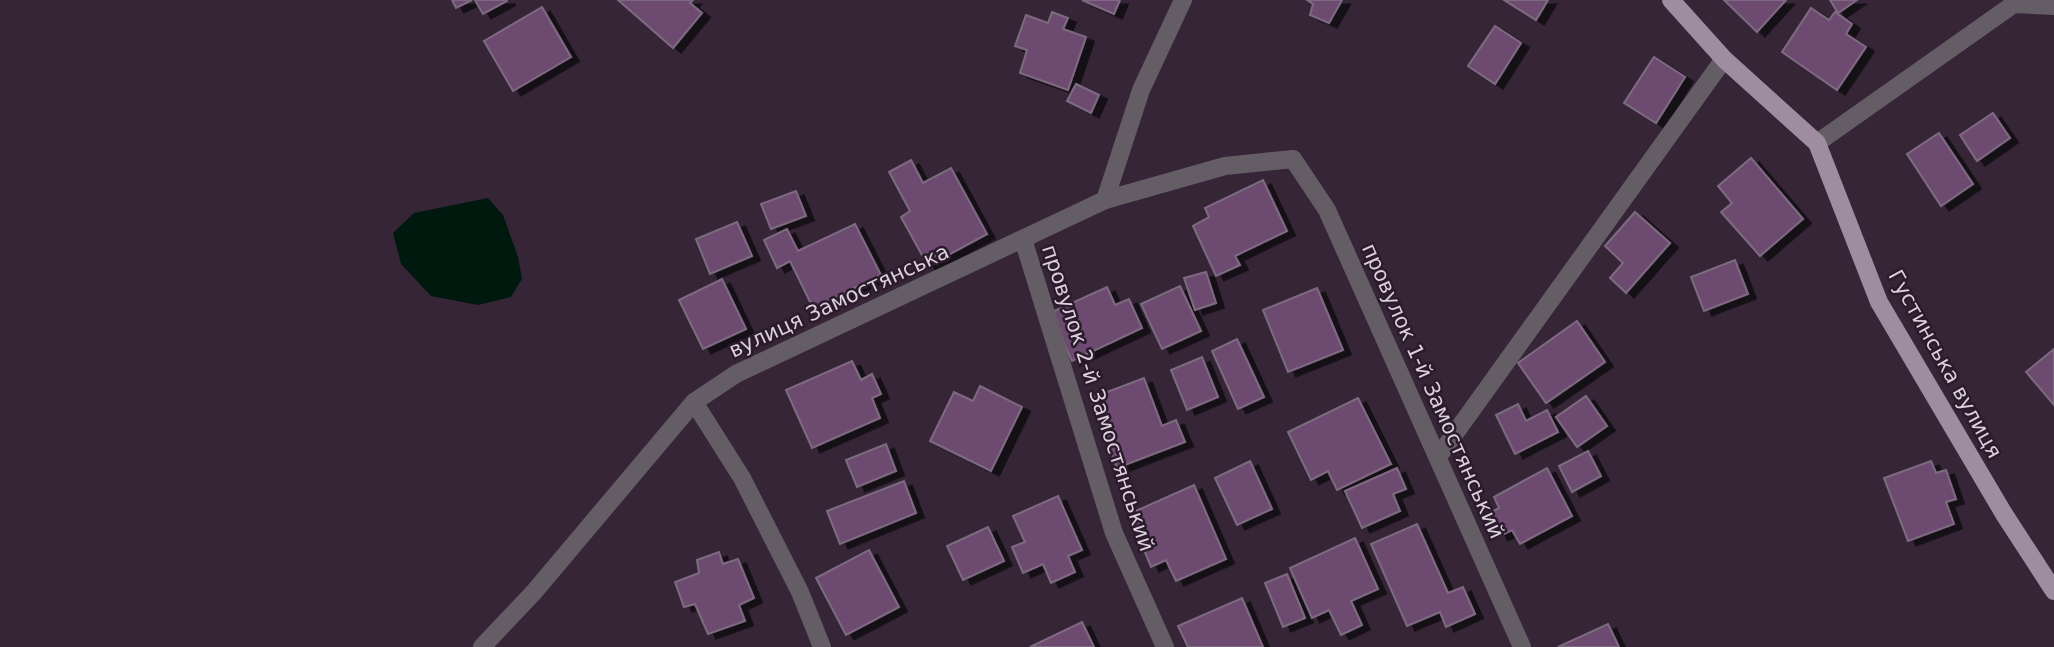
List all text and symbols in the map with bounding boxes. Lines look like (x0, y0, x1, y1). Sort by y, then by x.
street label: вулиця Замостянська (725, 239, 953, 363)
street label: провулок 1-й Замостянський (1357, 240, 1509, 542)
street label: провулок 2-й Замостянський (1037, 242, 1159, 554)
street label: Густинська вулиця (1883, 266, 2007, 462)

